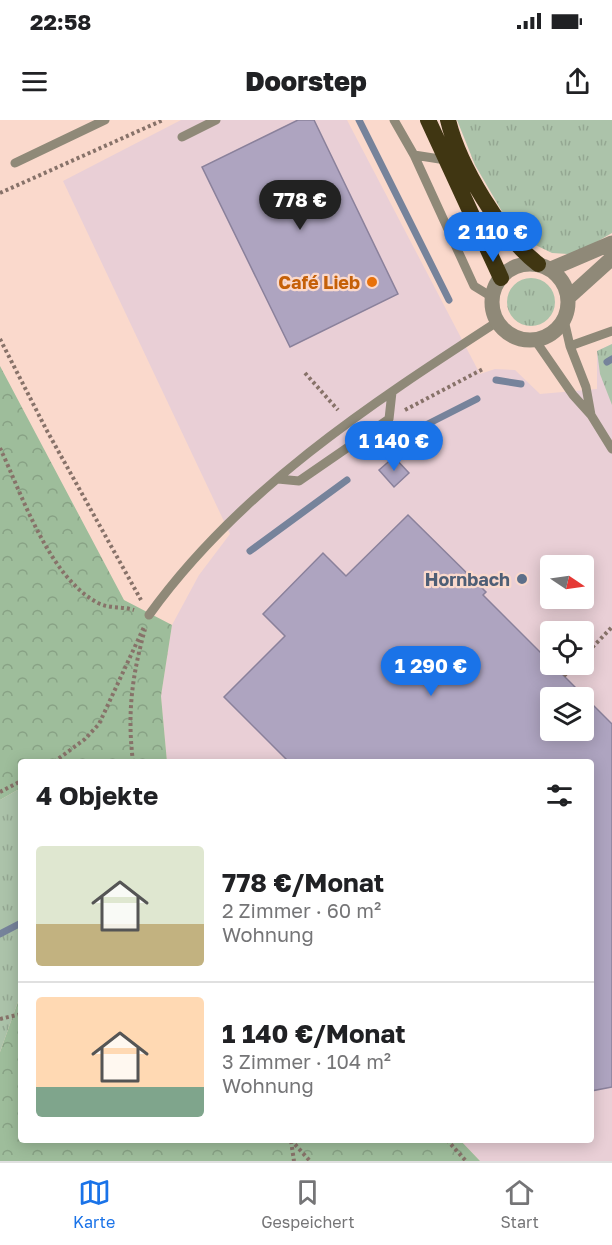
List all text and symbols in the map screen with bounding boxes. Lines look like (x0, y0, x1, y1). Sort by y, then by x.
text: 22:58 (30, 8, 91, 35)
icon: menu (18, 65, 51, 98)
text: Doorstep (245, 65, 367, 97)
icon: share (561, 65, 594, 98)
pin: 778 € (258, 180, 342, 231)
text: 778 € (273, 187, 327, 211)
pin: 2 110 € (438, 212, 548, 263)
text: 2 110 € (458, 219, 528, 243)
place label: Café Lieb (278, 271, 360, 293)
marker: Café Lieb (365, 275, 379, 289)
pin: 1 140 € (339, 421, 449, 472)
text: 1 140 € (359, 428, 429, 452)
north arrow (540, 555, 594, 609)
map controls (540, 555, 594, 741)
place label: Hornbach (425, 568, 510, 590)
marker: Hornbach (515, 572, 529, 586)
button: locate (540, 621, 594, 675)
pin: 1 290 € (376, 646, 486, 697)
text: 1 290 € (395, 653, 467, 677)
button: layers (540, 687, 594, 741)
icon: filters (543, 779, 576, 812)
text: 4 Objekte (36, 780, 158, 811)
text: 778 €/Monat (222, 867, 384, 898)
icon: home (84, 870, 156, 942)
text: 2 Zimmer · 60 m² (222, 898, 381, 922)
text: Wohnung (222, 922, 314, 946)
text: 1 140 €/Monat (222, 1018, 406, 1049)
icon: home (84, 1021, 156, 1093)
text: 3 Zimmer · 104 m² (222, 1049, 391, 1073)
text: Wohnung (222, 1073, 314, 1097)
tab: Karte (73, 1176, 115, 1232)
tab: Gespeichert (261, 1176, 355, 1232)
tab: Start (501, 1176, 539, 1232)

